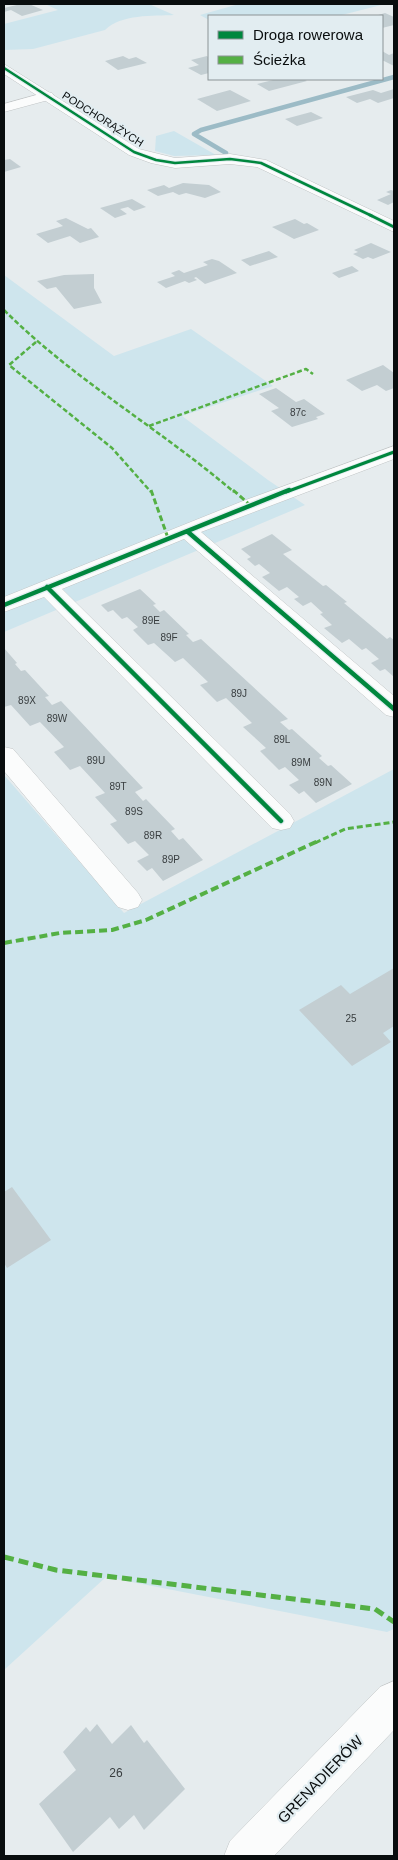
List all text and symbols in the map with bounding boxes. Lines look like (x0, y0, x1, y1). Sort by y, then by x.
legend (208, 15, 383, 80)
text: Droga rowerowa (253, 26, 364, 43)
text: Ścieżka (253, 51, 306, 68)
street label: PODCHORĄŻYCH (60, 89, 146, 149)
house number: 87c (290, 407, 306, 418)
house number: 89E (142, 615, 160, 626)
house number: 89F (160, 632, 178, 643)
house number: 89J (231, 688, 247, 699)
house number: 89X (18, 695, 36, 706)
house number: 89W (47, 713, 68, 724)
house number: 89L (274, 734, 291, 745)
house number: 89U (87, 755, 105, 766)
house number: 89M (291, 757, 311, 768)
house number: 89N (314, 777, 332, 788)
house number: 89T (109, 781, 127, 792)
house number: 89S (125, 806, 143, 817)
house number: 89R (144, 830, 162, 841)
house number: 89P (162, 854, 180, 865)
house number: 25 (345, 1013, 357, 1024)
street label: GRENADIERÓW (274, 1731, 367, 1826)
house number: 26 (109, 1766, 123, 1780)

